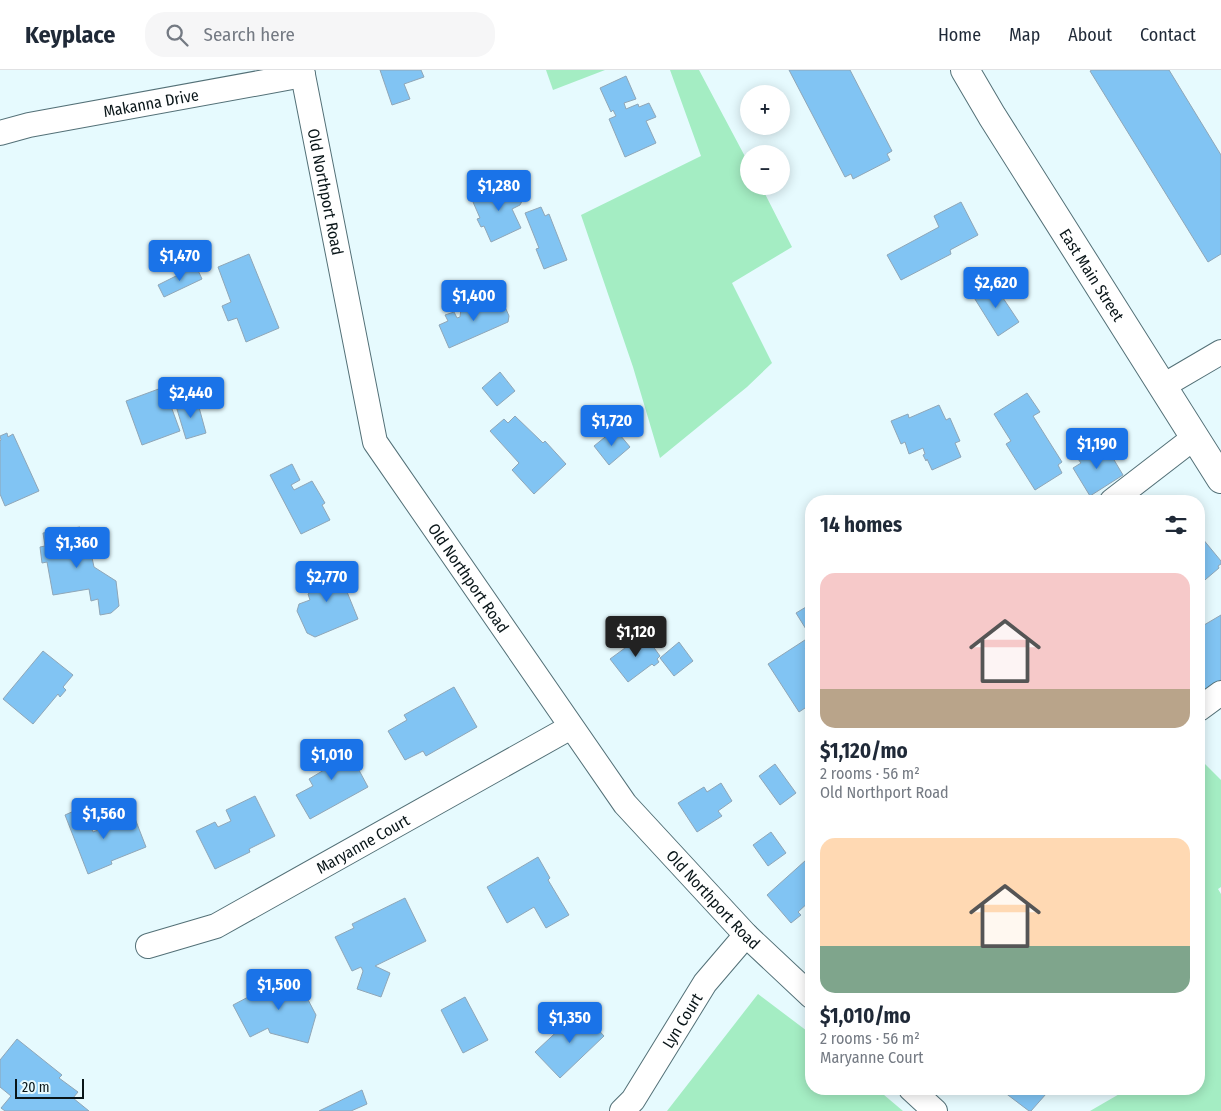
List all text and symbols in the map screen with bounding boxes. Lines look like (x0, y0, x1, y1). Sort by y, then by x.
search box (145, 12, 495, 57)
text: Keyplace (25, 21, 115, 49)
icon: search (163, 21, 191, 49)
text: Search here (203, 23, 295, 46)
text: Home (938, 24, 981, 46)
text: Map (1009, 24, 1040, 46)
text: About (1068, 24, 1112, 46)
text: Contact (1140, 24, 1196, 46)
street label: Makanna Drive (102, 85, 200, 121)
map controls (740, 85, 790, 195)
button: + (740, 85, 790, 135)
street label: Old Northport Road (304, 127, 348, 257)
button: − (740, 145, 790, 195)
pin: $1,280 (458, 170, 540, 212)
text: $1,280 (478, 176, 520, 195)
street label: East Main Street (1056, 225, 1129, 325)
pin: $1,470 (139, 240, 221, 282)
text: $1,470 (160, 246, 200, 265)
pin: $2,620 (955, 266, 1037, 309)
text: $2,620 (974, 273, 1018, 292)
pin: $1,400 (433, 280, 515, 322)
text: $1,400 (452, 286, 496, 305)
pin: $2,440 (150, 376, 232, 419)
text: $2,440 (169, 383, 213, 402)
pin: $1,720 (571, 404, 653, 447)
text: $1,720 (592, 411, 632, 430)
pin: $1,190 (1056, 428, 1138, 470)
text: $1,190 (1077, 434, 1117, 453)
icon: filters (1162, 511, 1190, 539)
text: 14 homes (820, 512, 902, 538)
street label: Old Northport Road (424, 519, 513, 636)
pin: $1,360 (36, 526, 118, 569)
text: $1,360 (56, 533, 98, 552)
pin: $2,770 (286, 560, 368, 603)
text: $2,770 (306, 567, 348, 586)
icon: home (960, 606, 1050, 696)
pin: $1,120 (595, 616, 677, 658)
text: $1,120 (616, 622, 656, 641)
pin: $1,010 (291, 738, 373, 781)
text: $1,120/mo (820, 738, 908, 764)
text: $1,010 (311, 745, 353, 764)
text: 2 rooms · 56 m² (820, 764, 920, 783)
text: Old Northport Road (820, 783, 949, 802)
pin: $1,560 (63, 798, 145, 840)
text: $1,560 (83, 804, 125, 823)
street label: Maryanne Court (313, 810, 413, 877)
street label: Old Northport Road (663, 846, 764, 953)
icon: home (960, 871, 1050, 961)
pin: $1,500 (238, 968, 320, 1011)
text: $1,500 (257, 975, 301, 994)
street label: Lyn Court (658, 989, 706, 1051)
pin: $1,350 (529, 1002, 611, 1044)
text: $1,010/mo (820, 1003, 911, 1029)
text: $1,350 (549, 1008, 591, 1027)
text: 2 rooms · 56 m² (820, 1029, 920, 1048)
text: Maryanne Court (820, 1048, 924, 1067)
scale bar (15, 1076, 84, 1099)
text: 20 m (22, 1079, 50, 1096)

